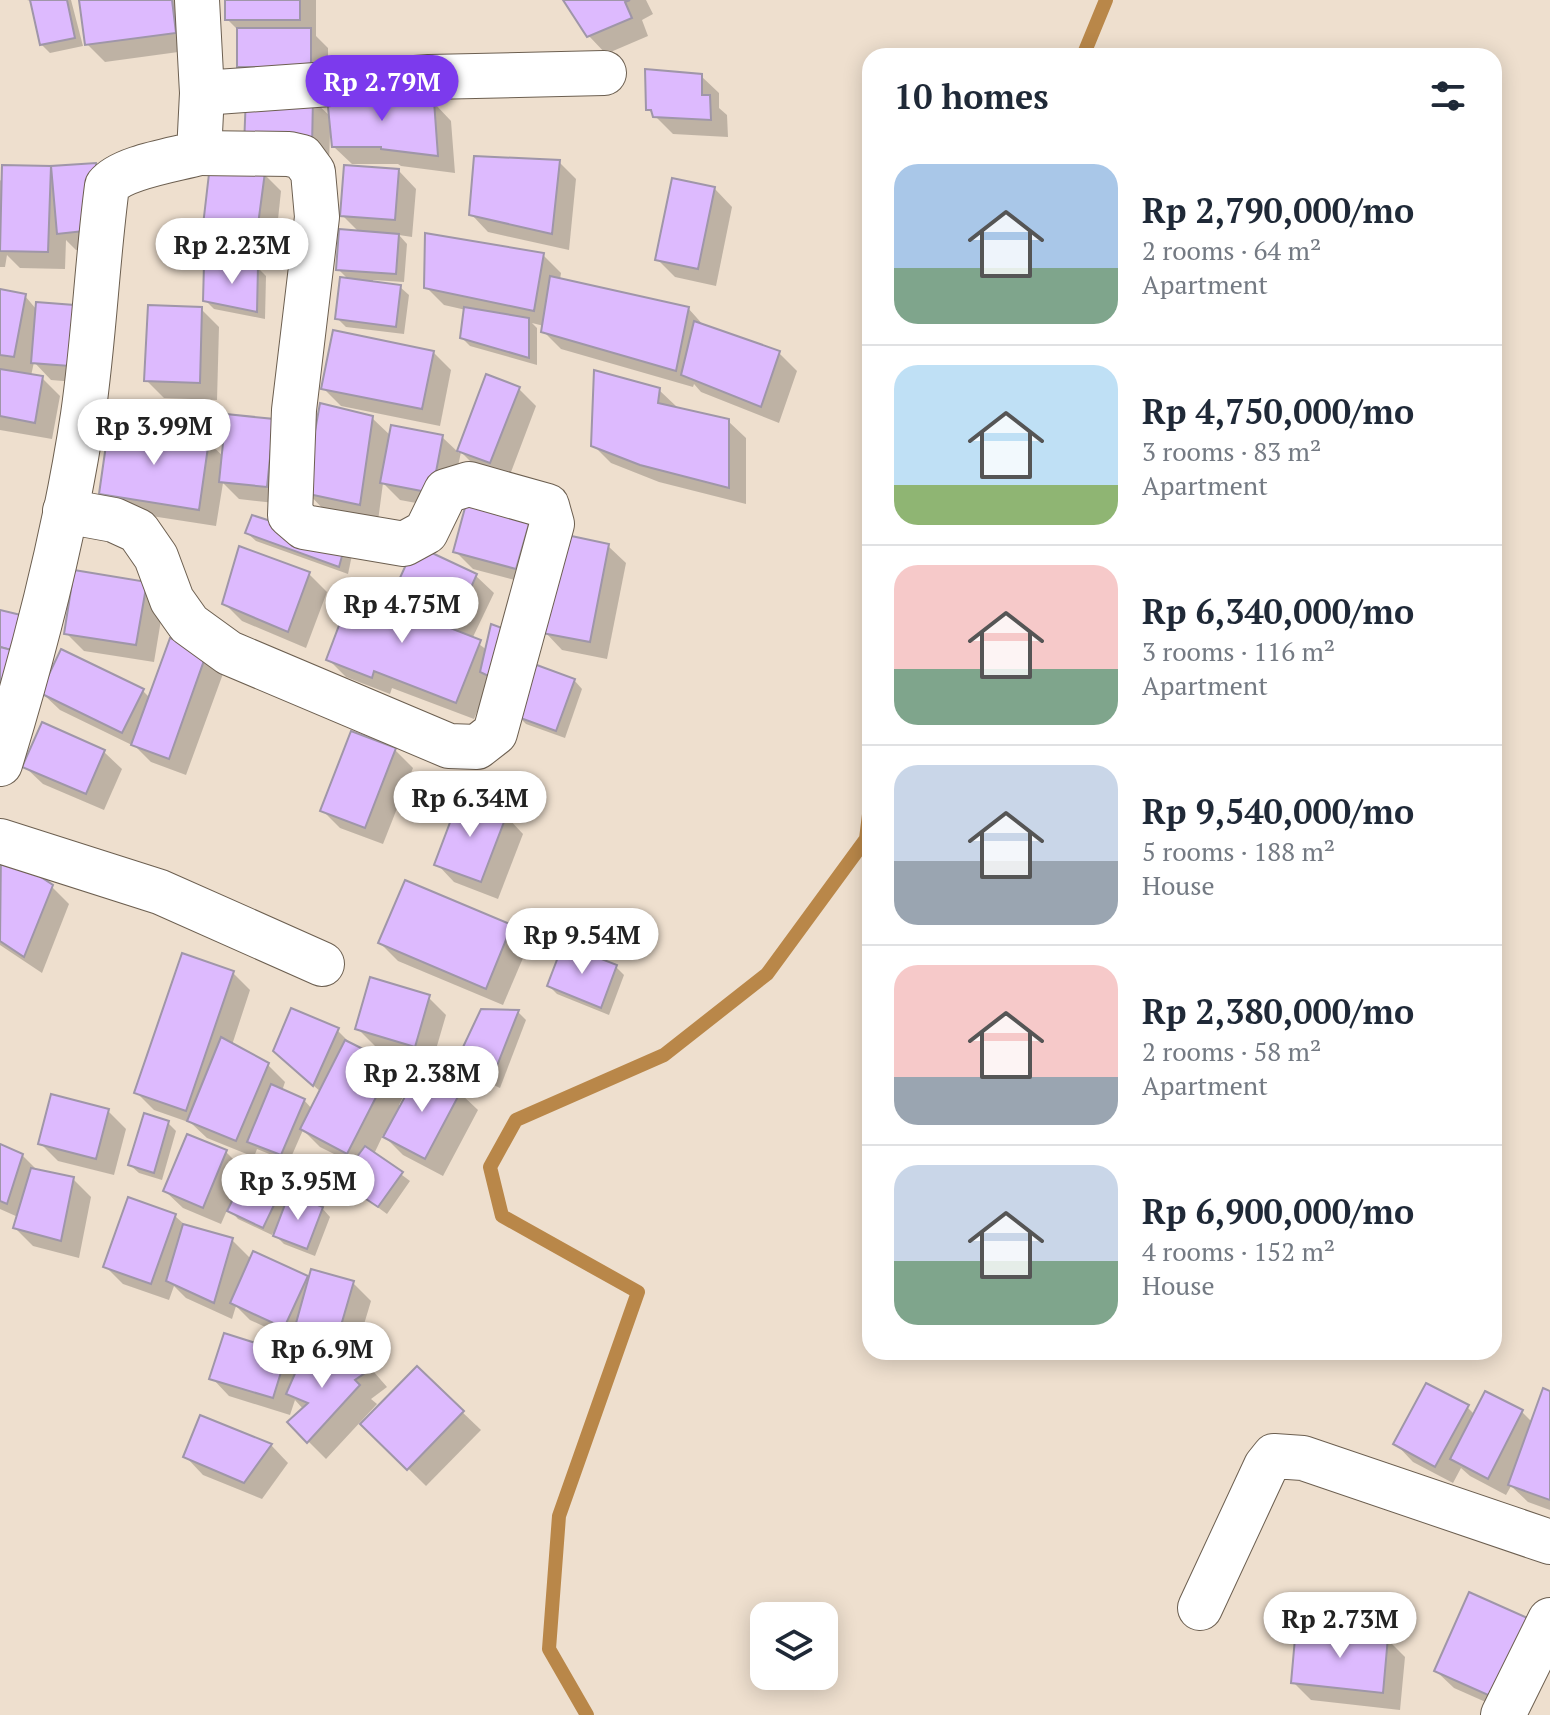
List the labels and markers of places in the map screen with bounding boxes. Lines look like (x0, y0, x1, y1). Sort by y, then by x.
pin: Rp 2.79M (299, 55, 465, 123)
pin: Rp 2.23M (149, 218, 315, 286)
pin: Rp 3.99M (71, 399, 237, 467)
pin: Rp 4.75M (319, 577, 485, 645)
pin: Rp 6.34M (387, 771, 553, 839)
pin: Rp 9.54M (499, 908, 665, 976)
pin: Rp 2.38M (339, 1046, 505, 1114)
pin: Rp 3.95M (215, 1154, 381, 1222)
pin: Rp 6.9M (248, 1322, 396, 1390)
pin: Rp 2.73M (1257, 1592, 1423, 1660)

